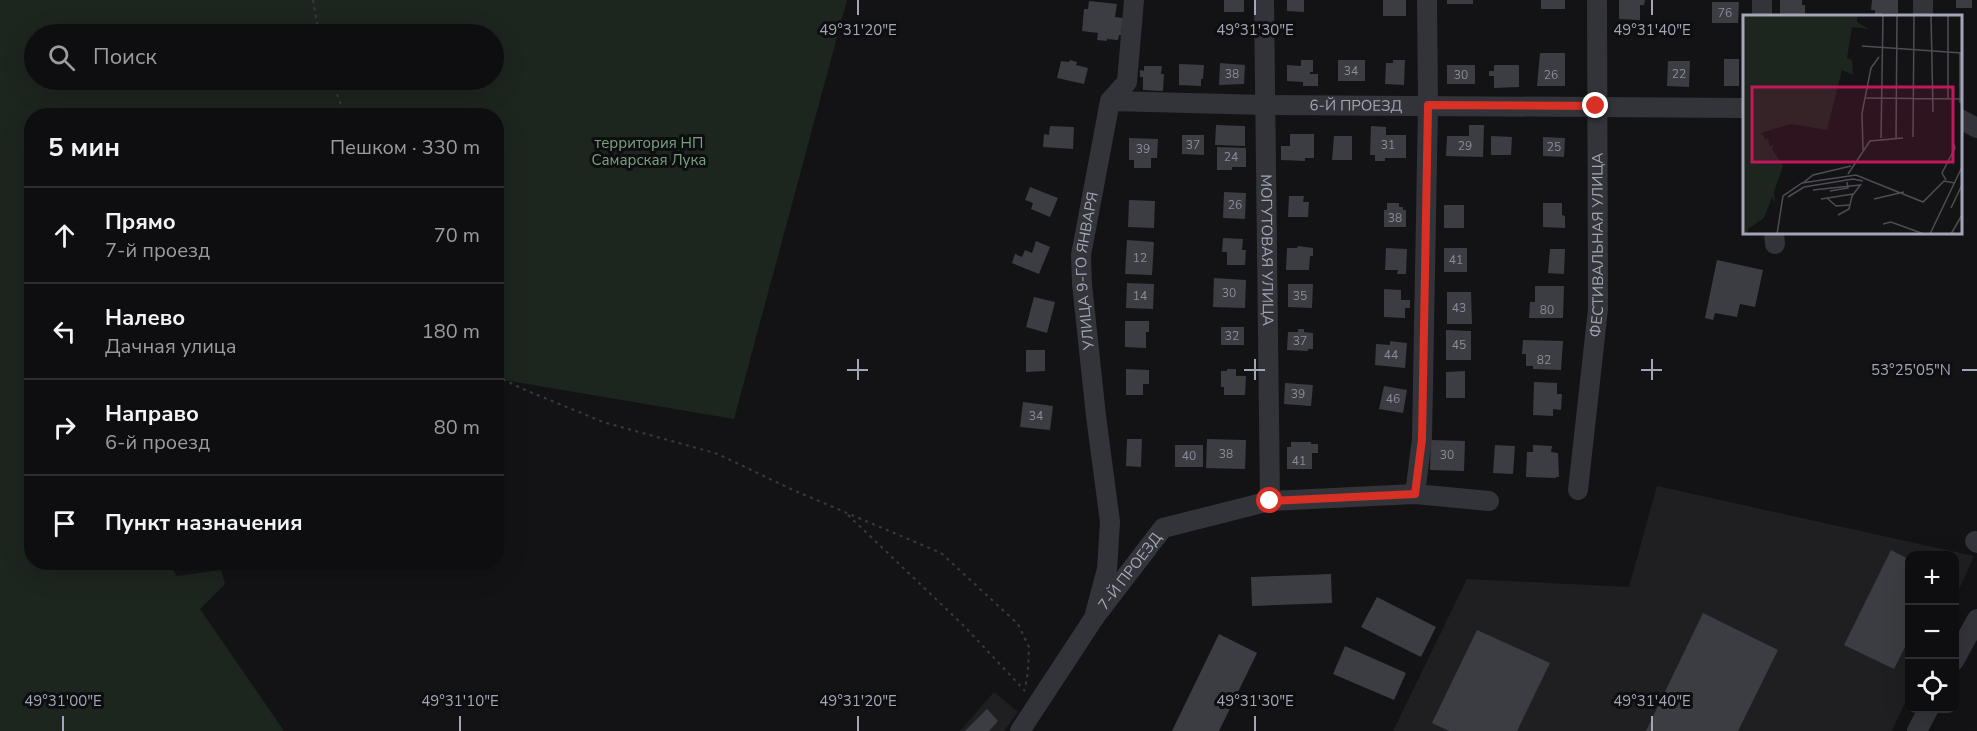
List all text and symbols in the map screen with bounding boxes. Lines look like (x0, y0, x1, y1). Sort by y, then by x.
house number: 76 (1718, 5, 1732, 21)
inset map (1743, 15, 1962, 234)
text: 49°31'20"E (819, 20, 897, 40)
text: 49°31'30"E (1216, 20, 1294, 40)
text: 49°31'40"E (1613, 20, 1691, 40)
search box (24, 24, 504, 90)
icon: search (45, 41, 78, 74)
text: Поиск (93, 42, 157, 72)
house number: 34 (1344, 63, 1358, 79)
house number: 38 (1225, 66, 1239, 82)
house number: 22 (1672, 66, 1686, 82)
house number: 30 (1454, 67, 1468, 83)
house number: 26 (1544, 67, 1558, 83)
route end (1582, 92, 1608, 118)
street label: 6-Й ПРОЕЗД (1310, 95, 1403, 116)
text: 5 мин (48, 130, 120, 165)
park label: территория НП Самарская Лука (592, 133, 706, 170)
text: Пешком · 330 m (330, 134, 480, 161)
house number: 37 (1186, 137, 1200, 153)
house number: 31 (1381, 137, 1395, 153)
house number: 29 (1458, 138, 1472, 154)
house number: 25 (1547, 139, 1561, 155)
house number: 39 (1136, 141, 1150, 157)
house number: 24 (1224, 149, 1238, 165)
street label: ФЕСТИВАЛЬНАЯ УЛИЦА (1585, 153, 1608, 338)
street label: МОГУТОВАЯ УЛИЦА (1256, 174, 1278, 326)
street label: УЛИЦА 9-ГО ЯНВАРЯ (1071, 190, 1103, 352)
house number: 26 (1228, 197, 1242, 213)
text: Прямо (105, 207, 176, 237)
house number: 38 (1388, 210, 1402, 226)
icon: ahead (48, 219, 81, 252)
text: 70 m (434, 222, 480, 249)
text: 7-й проезд (105, 237, 210, 264)
house number: 12 (1133, 250, 1147, 266)
house number: 41 (1449, 252, 1463, 268)
house number: 30 (1222, 285, 1236, 301)
house number: 14 (1133, 288, 1147, 304)
house number: 35 (1293, 288, 1307, 304)
house number: 43 (1452, 300, 1466, 316)
house number: 80 (1540, 302, 1554, 318)
text: Налево (105, 303, 185, 333)
icon: left (48, 315, 81, 348)
text: 180 m (422, 318, 480, 345)
house number: 32 (1225, 328, 1239, 344)
text: Дачная улица (105, 333, 237, 360)
house number: 37 (1293, 333, 1307, 349)
house number: 45 (1452, 337, 1466, 353)
house number: 44 (1384, 347, 1398, 363)
house number: 82 (1537, 352, 1551, 368)
text: 53°25'05"N (1871, 360, 1951, 380)
house number: 39 (1291, 386, 1305, 402)
house number: 46 (1386, 391, 1400, 407)
text: Направо (105, 399, 199, 429)
house number: 34 (1029, 408, 1043, 424)
icon: right (48, 411, 81, 444)
text: 80 m (434, 414, 480, 441)
text: 6-й проезд (105, 429, 210, 456)
house number: 38 (1219, 446, 1233, 462)
house number: 30 (1440, 447, 1454, 463)
house number: 40 (1182, 448, 1196, 464)
house number: 41 (1292, 453, 1306, 469)
route start (1256, 487, 1282, 513)
icon: arrive (48, 507, 81, 540)
text: Пункт назначения (105, 508, 303, 538)
street label: 7-Й ПРОЕЗД (1094, 528, 1166, 614)
map controls (1905, 551, 1959, 713)
button: + (1905, 551, 1959, 605)
button: − (1905, 605, 1959, 659)
button: locate (1905, 659, 1959, 713)
text: 49°31'00"E (24, 691, 102, 711)
text: 49°31'10"E (421, 691, 499, 711)
text: 49°31'20"E (819, 691, 897, 711)
text: 49°31'30"E (1216, 691, 1294, 711)
text: 49°31'40"E (1613, 691, 1691, 711)

